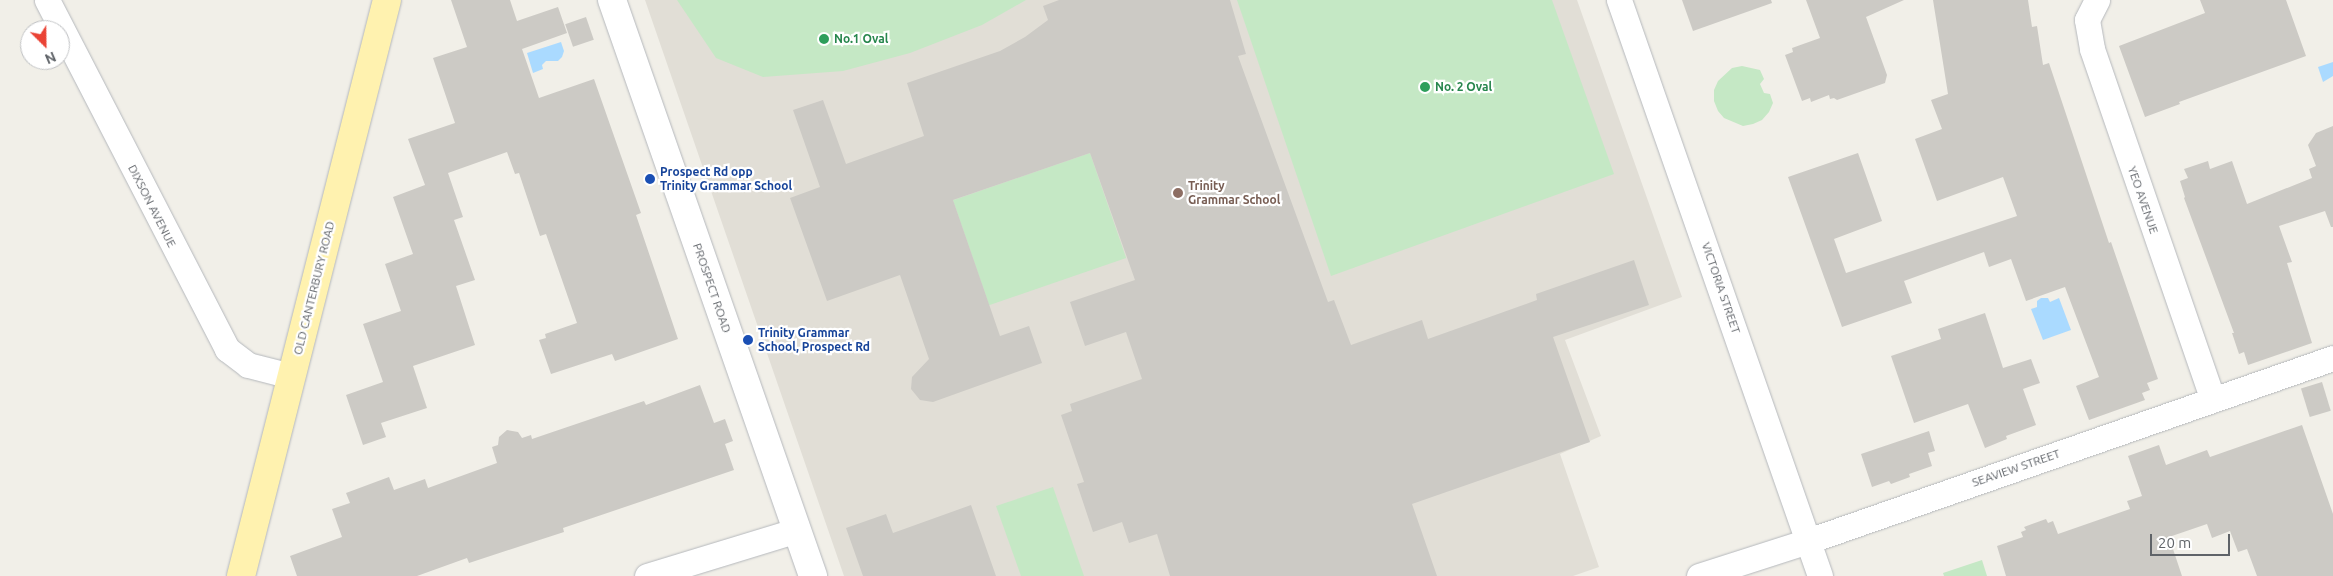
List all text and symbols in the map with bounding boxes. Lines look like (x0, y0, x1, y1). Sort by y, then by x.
north arrow (20, 20, 70, 70)
place label: No.1 Oval (834, 32, 888, 46)
marker: No.1 Oval (818, 33, 830, 45)
text: N (43, 48, 58, 67)
place label: No. 2 Oval (1435, 80, 1492, 94)
marker: No. 2 Oval (1419, 81, 1431, 93)
street label: DIXSON AVENUE (125, 162, 179, 250)
street label: YEO AVENUE (2125, 164, 2161, 236)
place label: Prospect Rd opp Trinity Grammar School (660, 165, 792, 193)
marker: Prospect Rd opp Trinity Grammar School (644, 173, 656, 185)
place label: Trinity Grammar School (1188, 179, 1280, 207)
marker: Trinity Grammar School (1172, 187, 1184, 199)
street label: OLD CANTERBURY ROAD (290, 220, 338, 356)
street label: VICTORIA STREET (1699, 240, 1743, 336)
street label: PROSPECT ROAD (690, 241, 734, 335)
place label: Trinity Grammar School, Prospect Rd (758, 326, 870, 354)
marker: Trinity Grammar School, Prospect Rd (742, 334, 754, 346)
street label: SEAVIEW STREET (1970, 446, 2062, 490)
scale bar (2153, 524, 2233, 556)
text: 20 m (2158, 534, 2191, 551)

